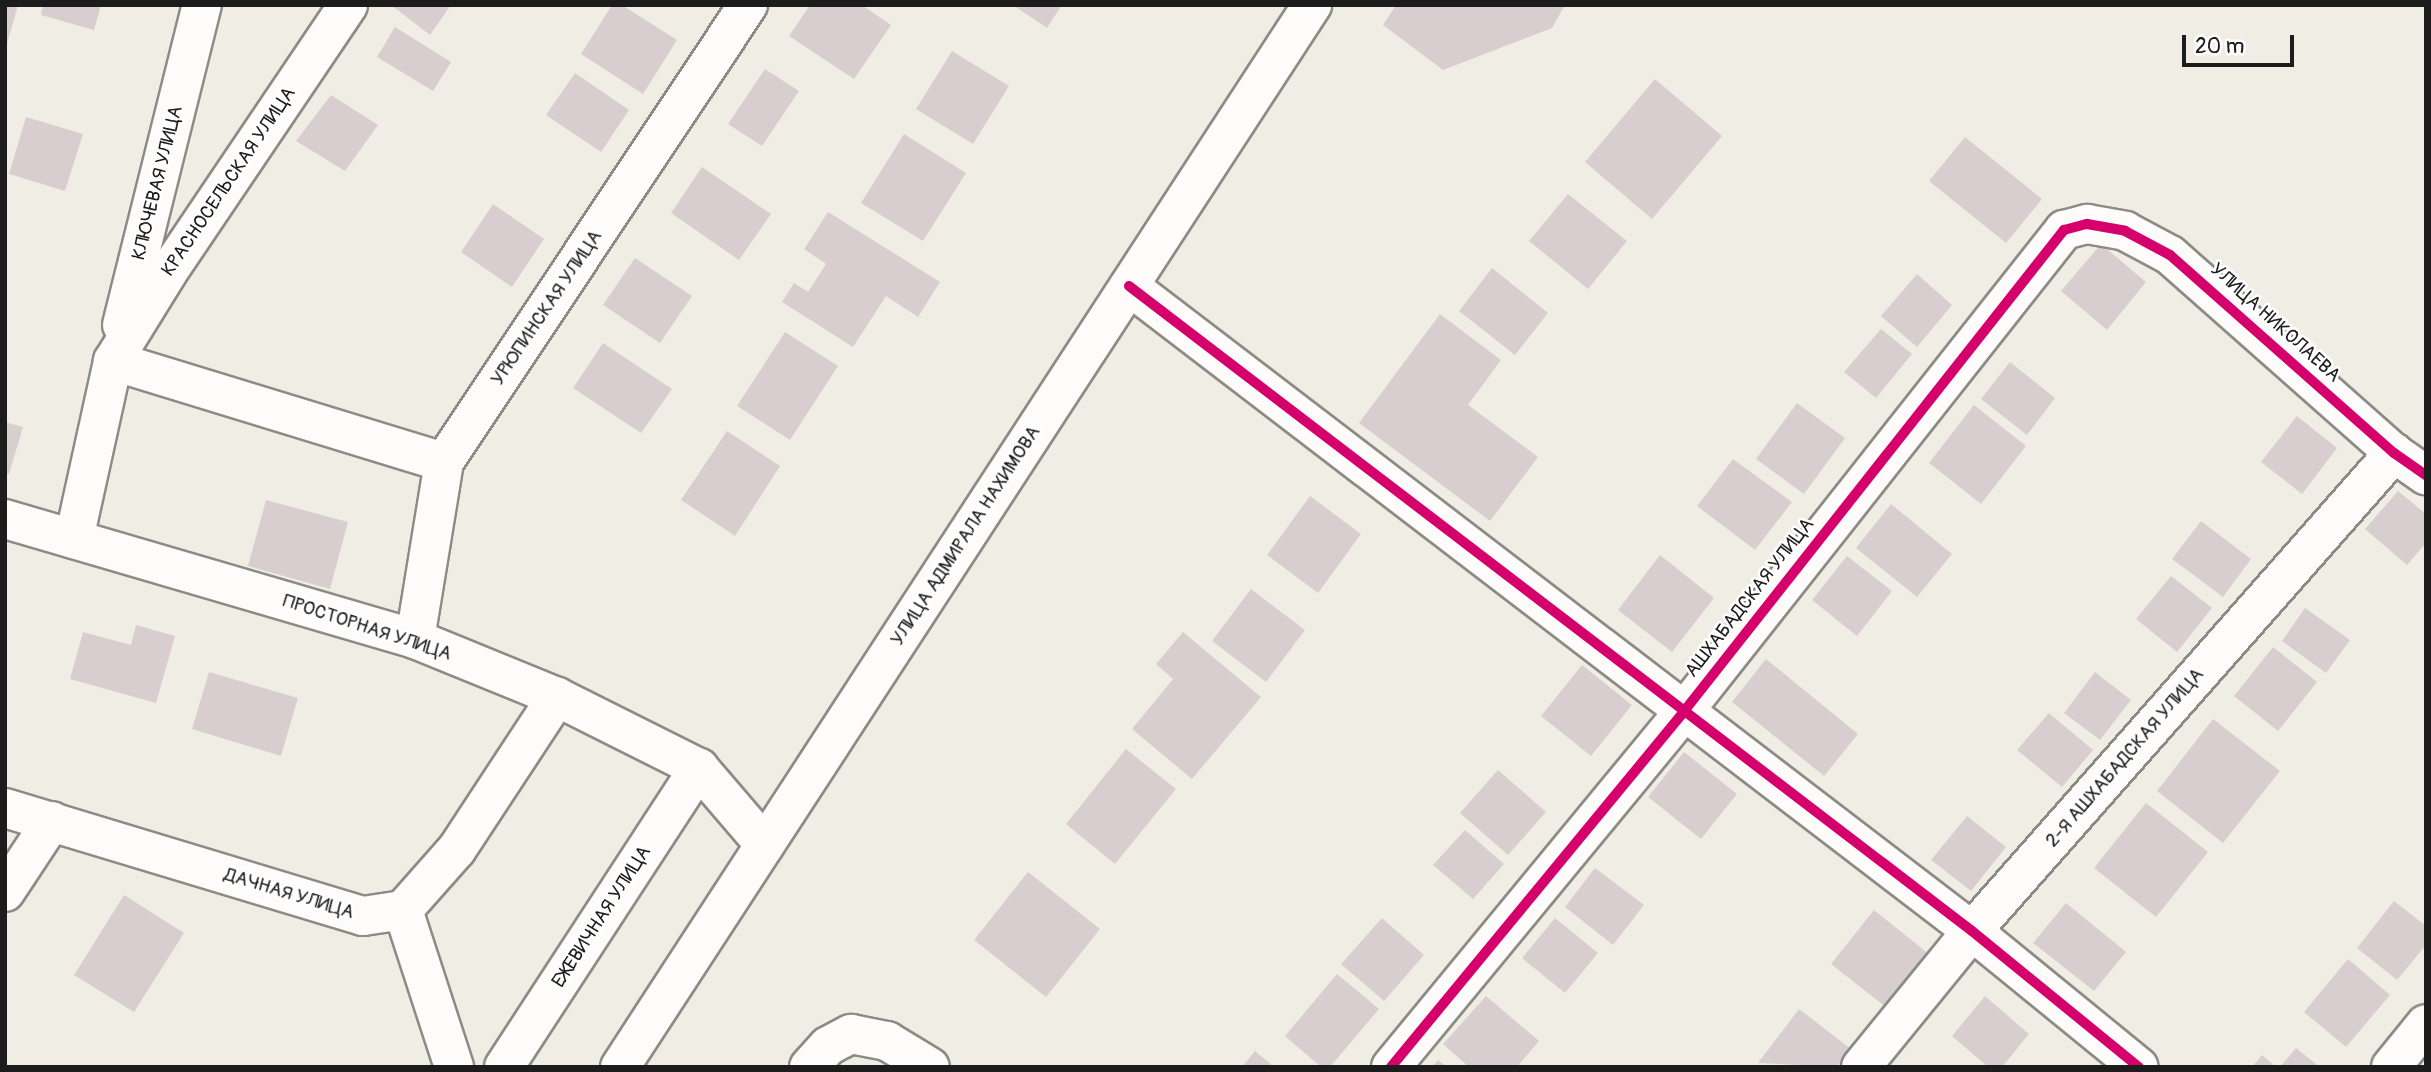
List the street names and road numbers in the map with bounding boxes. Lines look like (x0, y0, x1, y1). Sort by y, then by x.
street label: КРАСНОСЕЛЬСКАЯ УЛИЦА (157, 83, 301, 281)
street label: КЛЮЧЕВАЯ УЛИЦА (128, 103, 188, 263)
street label: УРЮПИНСКАЯ УЛИЦА (487, 226, 607, 390)
street label: УЛИЦА НИКОЛАЕВА (2205, 259, 2345, 387)
street label: УЛИЦА АДМИРАЛА НАХИМОВА (886, 422, 1046, 650)
street label: АШХАБАДСКАЯ УЛИЦА (1681, 514, 1819, 682)
street label: ПРОСТОРНАЯ УЛИЦА (280, 590, 454, 666)
street label: 2-Я АШХАБАДСКАЯ УЛИЦА (2041, 664, 2209, 852)
street label: ЕЖЕВИЧНАЯ УЛИЦА (548, 842, 656, 992)
street label: ДАЧНАЯ УЛИЦА (221, 863, 357, 925)

